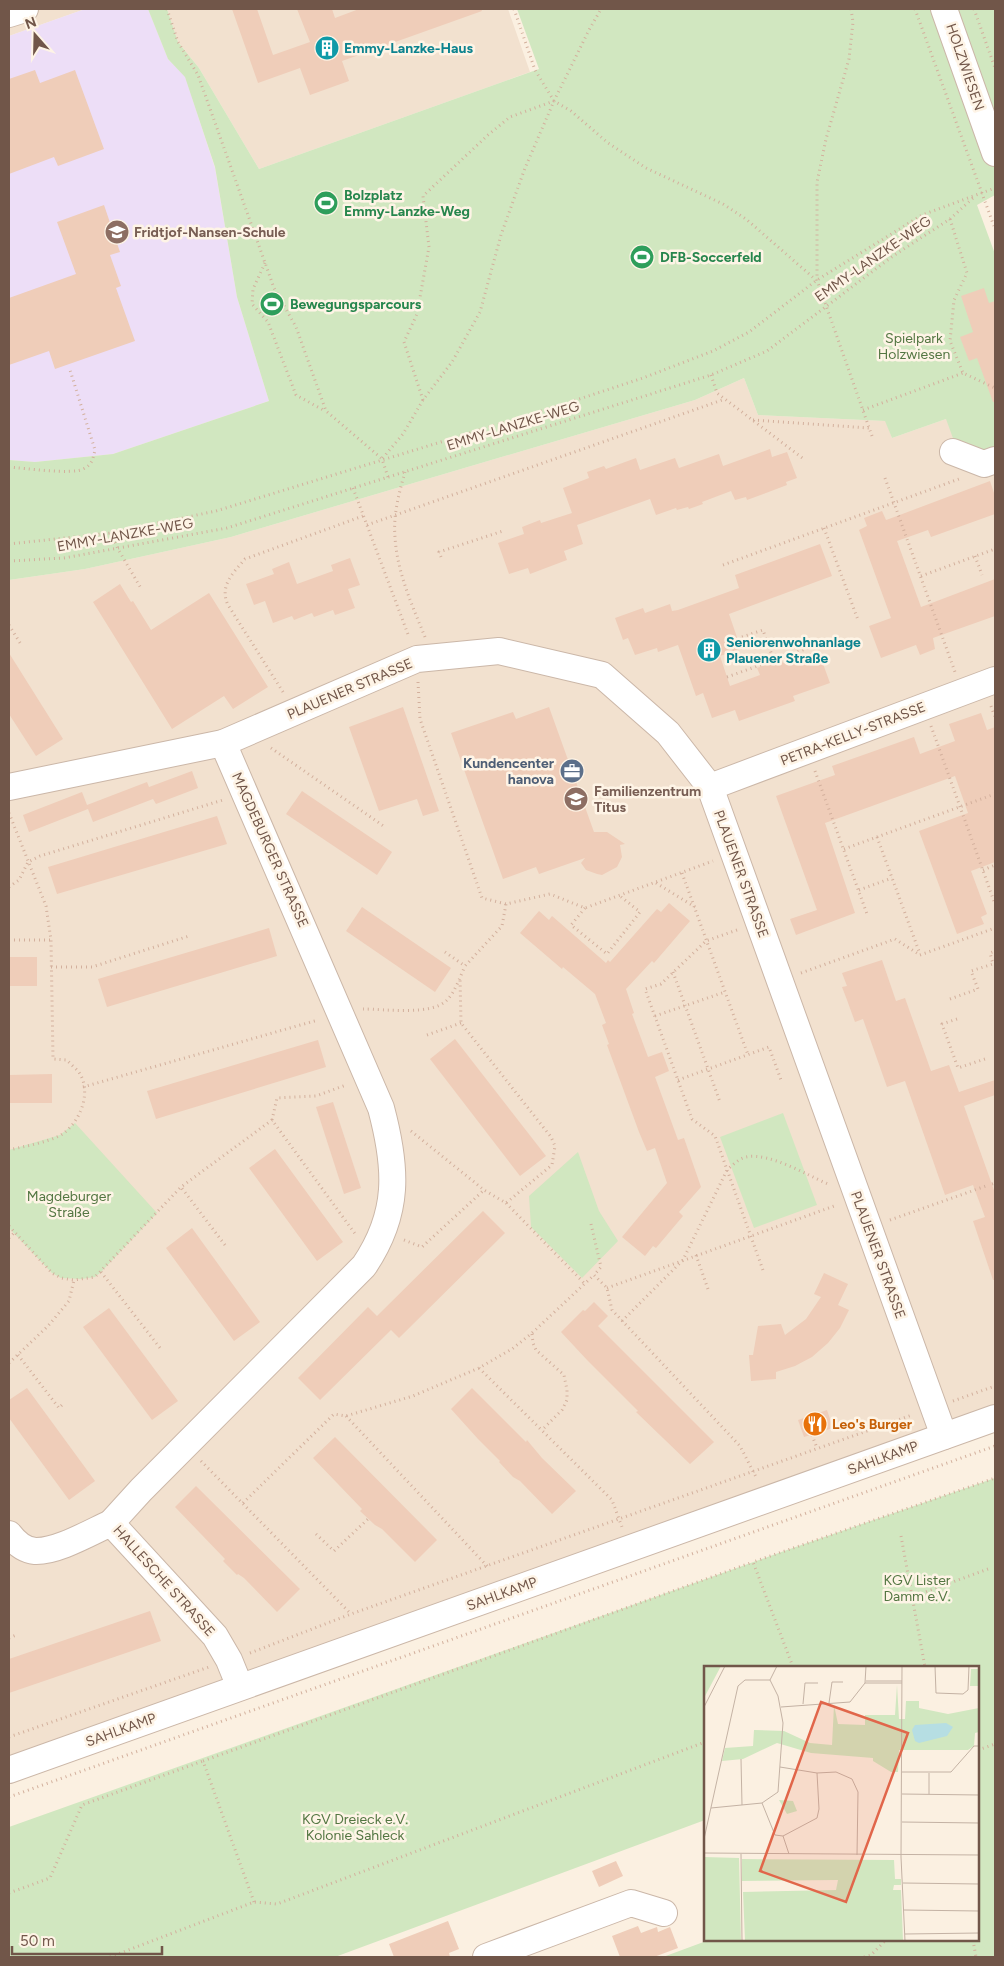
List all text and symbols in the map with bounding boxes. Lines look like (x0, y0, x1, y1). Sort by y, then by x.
north arrow (10, 10, 60, 60)
text: N (23, 13, 39, 33)
street label: HOLZWIESEN (942, 21, 988, 113)
building icon: Emmy-Lanzke-Haus (314, 35, 340, 61)
place label: Emmy-Lanzke-Haus (344, 40, 473, 57)
place label: Bolzplatz Emmy-Lanzke-Weg (344, 187, 470, 220)
sports icon: Bolzplatz Emmy-Lanzke-Weg (313, 190, 339, 216)
street label: EMMY-LANZKE-WEG (812, 212, 935, 306)
school or university icon: Fridtjof-Nansen-Schule (104, 219, 130, 245)
place label: Fridtjof-Nansen-Schule (134, 224, 286, 241)
sports icon: DFB-Soccerfeld (629, 244, 655, 270)
place label: DFB-Soccerfeld (660, 249, 762, 266)
sports icon: Bewegungsparcours (259, 291, 285, 317)
place label: Bewegungsparcours (290, 296, 422, 313)
park label: Spielpark Holzwiesen (878, 330, 950, 363)
street label: EMMY-LANZKE-WEG (445, 398, 582, 454)
street label: EMMY-LANZKE-WEG (56, 515, 195, 555)
place label: Seniorenwohnanlage Plauener Straße (726, 634, 861, 667)
building icon: Seniorenwohnanlage Plauener Straße (696, 637, 722, 663)
street label: PLAUENER STRASSE (285, 655, 415, 723)
street label: PETRA-KELLY-STRASSE (778, 699, 928, 769)
place label: Kundencenter hanova (463, 755, 555, 788)
office icon: Kundencenter hanova (559, 758, 585, 784)
street label: MAGDEBURGER STRASSE (228, 770, 312, 930)
place label: Familienzentrum Titus (594, 783, 701, 816)
school or university icon: Familienzentrum Titus (563, 786, 589, 812)
street label: PLAUENER STRASSE (710, 808, 772, 940)
park label: Magdeburger Straße (27, 1188, 111, 1221)
street label: PLAUENER STRASSE (847, 1189, 909, 1321)
restaurant icon: Leo's Burger (802, 1411, 828, 1437)
place label: Leo's Burger (832, 1416, 913, 1433)
street label: SAHLKAMP (845, 1437, 921, 1479)
street label: HALLESCHE STRASSE (110, 1522, 218, 1640)
park label: KGV Lister Damm e.V. (883, 1572, 951, 1605)
street label: SAHLKAMP (464, 1573, 540, 1615)
inset map (704, 1666, 979, 1941)
street label: SAHLKAMP (83, 1709, 159, 1751)
park label: KGV Dreieck e.V. Kolonie Sahleck (302, 1811, 408, 1844)
scale bar (12, 1924, 162, 1956)
text: 50 m (20, 1932, 55, 1950)

